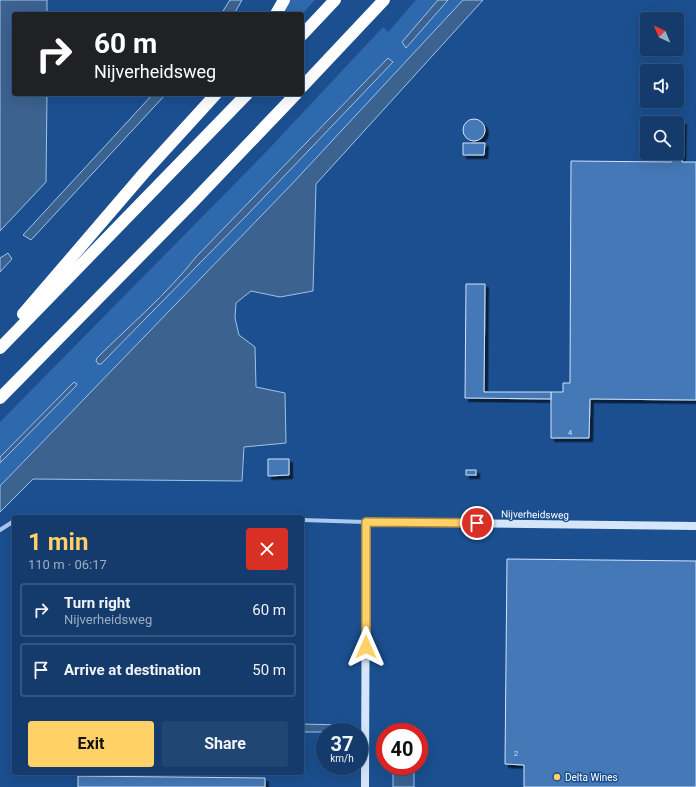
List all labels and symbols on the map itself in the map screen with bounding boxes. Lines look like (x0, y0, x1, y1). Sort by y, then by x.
north arrow (640, 12, 684, 56)
house number: 4 (568, 428, 573, 437)
pin (460, 506, 494, 540)
street label: Nijverheidsweg (501, 508, 569, 521)
position arrow (345, 626, 387, 668)
speed limit sign: 40 (376, 723, 428, 775)
house number: 2 (514, 749, 519, 758)
marker: Delta Wines (552, 772, 562, 782)
place label: Delta Wines (565, 772, 618, 783)

